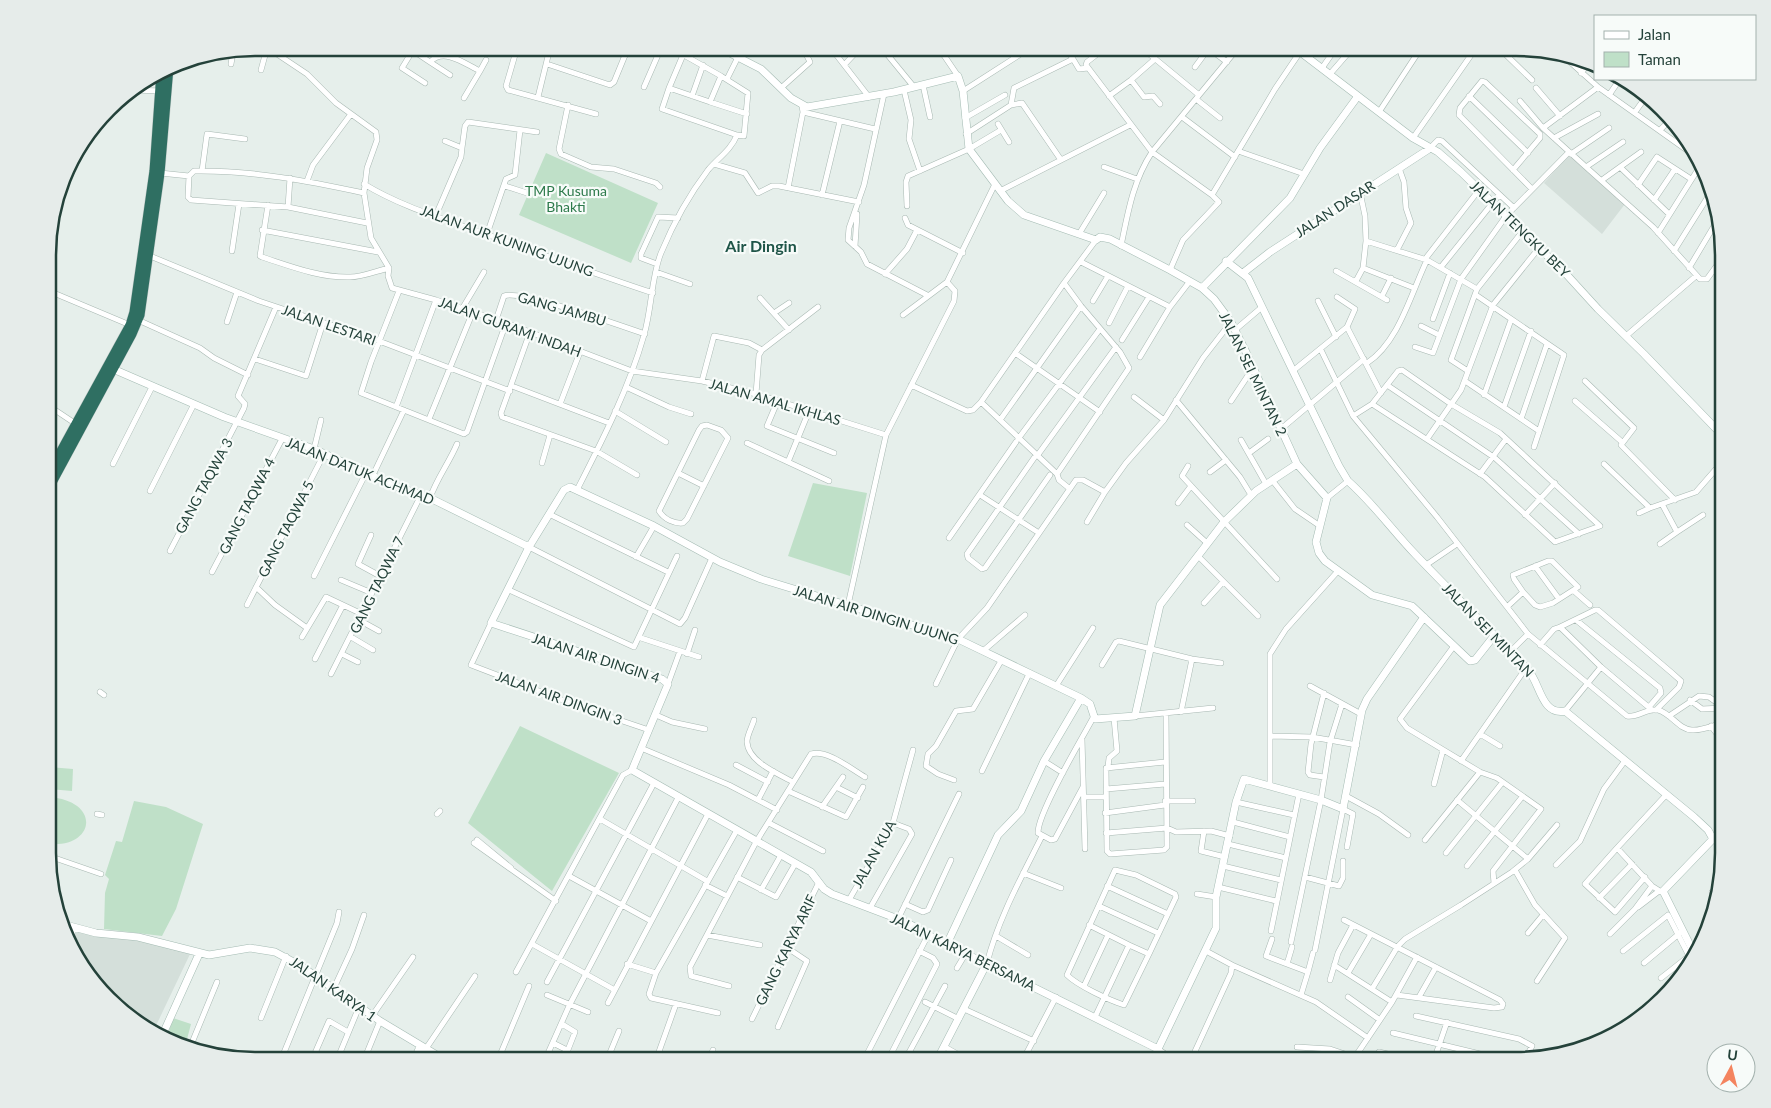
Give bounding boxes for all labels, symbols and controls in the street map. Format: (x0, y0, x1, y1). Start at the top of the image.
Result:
legend (1594, 15, 1756, 80)
text: Jalan (1638, 25, 1671, 43)
text: Taman (1638, 50, 1681, 68)
street label: JALAN DASAR (1292, 176, 1378, 241)
street label: JALAN TENGKU BEY (1467, 177, 1574, 281)
park label: TMP Kusuma Bhakti (525, 182, 607, 215)
street label: JALAN AUR KUNING UJUNG (418, 201, 596, 280)
district label: Air Dingin (724, 236, 797, 255)
street label: GANG JAMBU (516, 288, 608, 329)
street label: JALAN GURAMI INDAH (436, 293, 584, 360)
street label: JALAN LESTARI (280, 300, 379, 349)
street label: JALAN SEI MINTAN 2 (1216, 309, 1291, 439)
street label: JALAN AMAL IKHLAS (707, 375, 843, 428)
street label: JALAN DATUK ACHMAD (284, 433, 437, 508)
street label: GANG TAQWA 3 (171, 435, 236, 536)
street label: GANG TAQWA 4 (215, 455, 278, 557)
street label: GANG TAQWA 5 (254, 478, 317, 580)
street label: GANG TAQWA 7 (346, 533, 407, 636)
street label: JALAN SEI MINTAN (1439, 579, 1538, 680)
street label: JALAN AIR DINGIN UJUNG (791, 581, 961, 648)
street label: JALAN AIR DINGIN 4 (530, 629, 662, 686)
street label: JALAN AIR DINGIN 3 (494, 667, 625, 728)
street label: JALAN KUA (848, 816, 899, 891)
street label: GANG KARYA ARIF (751, 892, 820, 1008)
street label: JALAN KARYA BERSAMA (888, 909, 1039, 994)
street label: JALAN KARYA 1 (287, 952, 380, 1025)
north arrow (1706, 1043, 1756, 1093)
text: U (1726, 1046, 1739, 1064)

